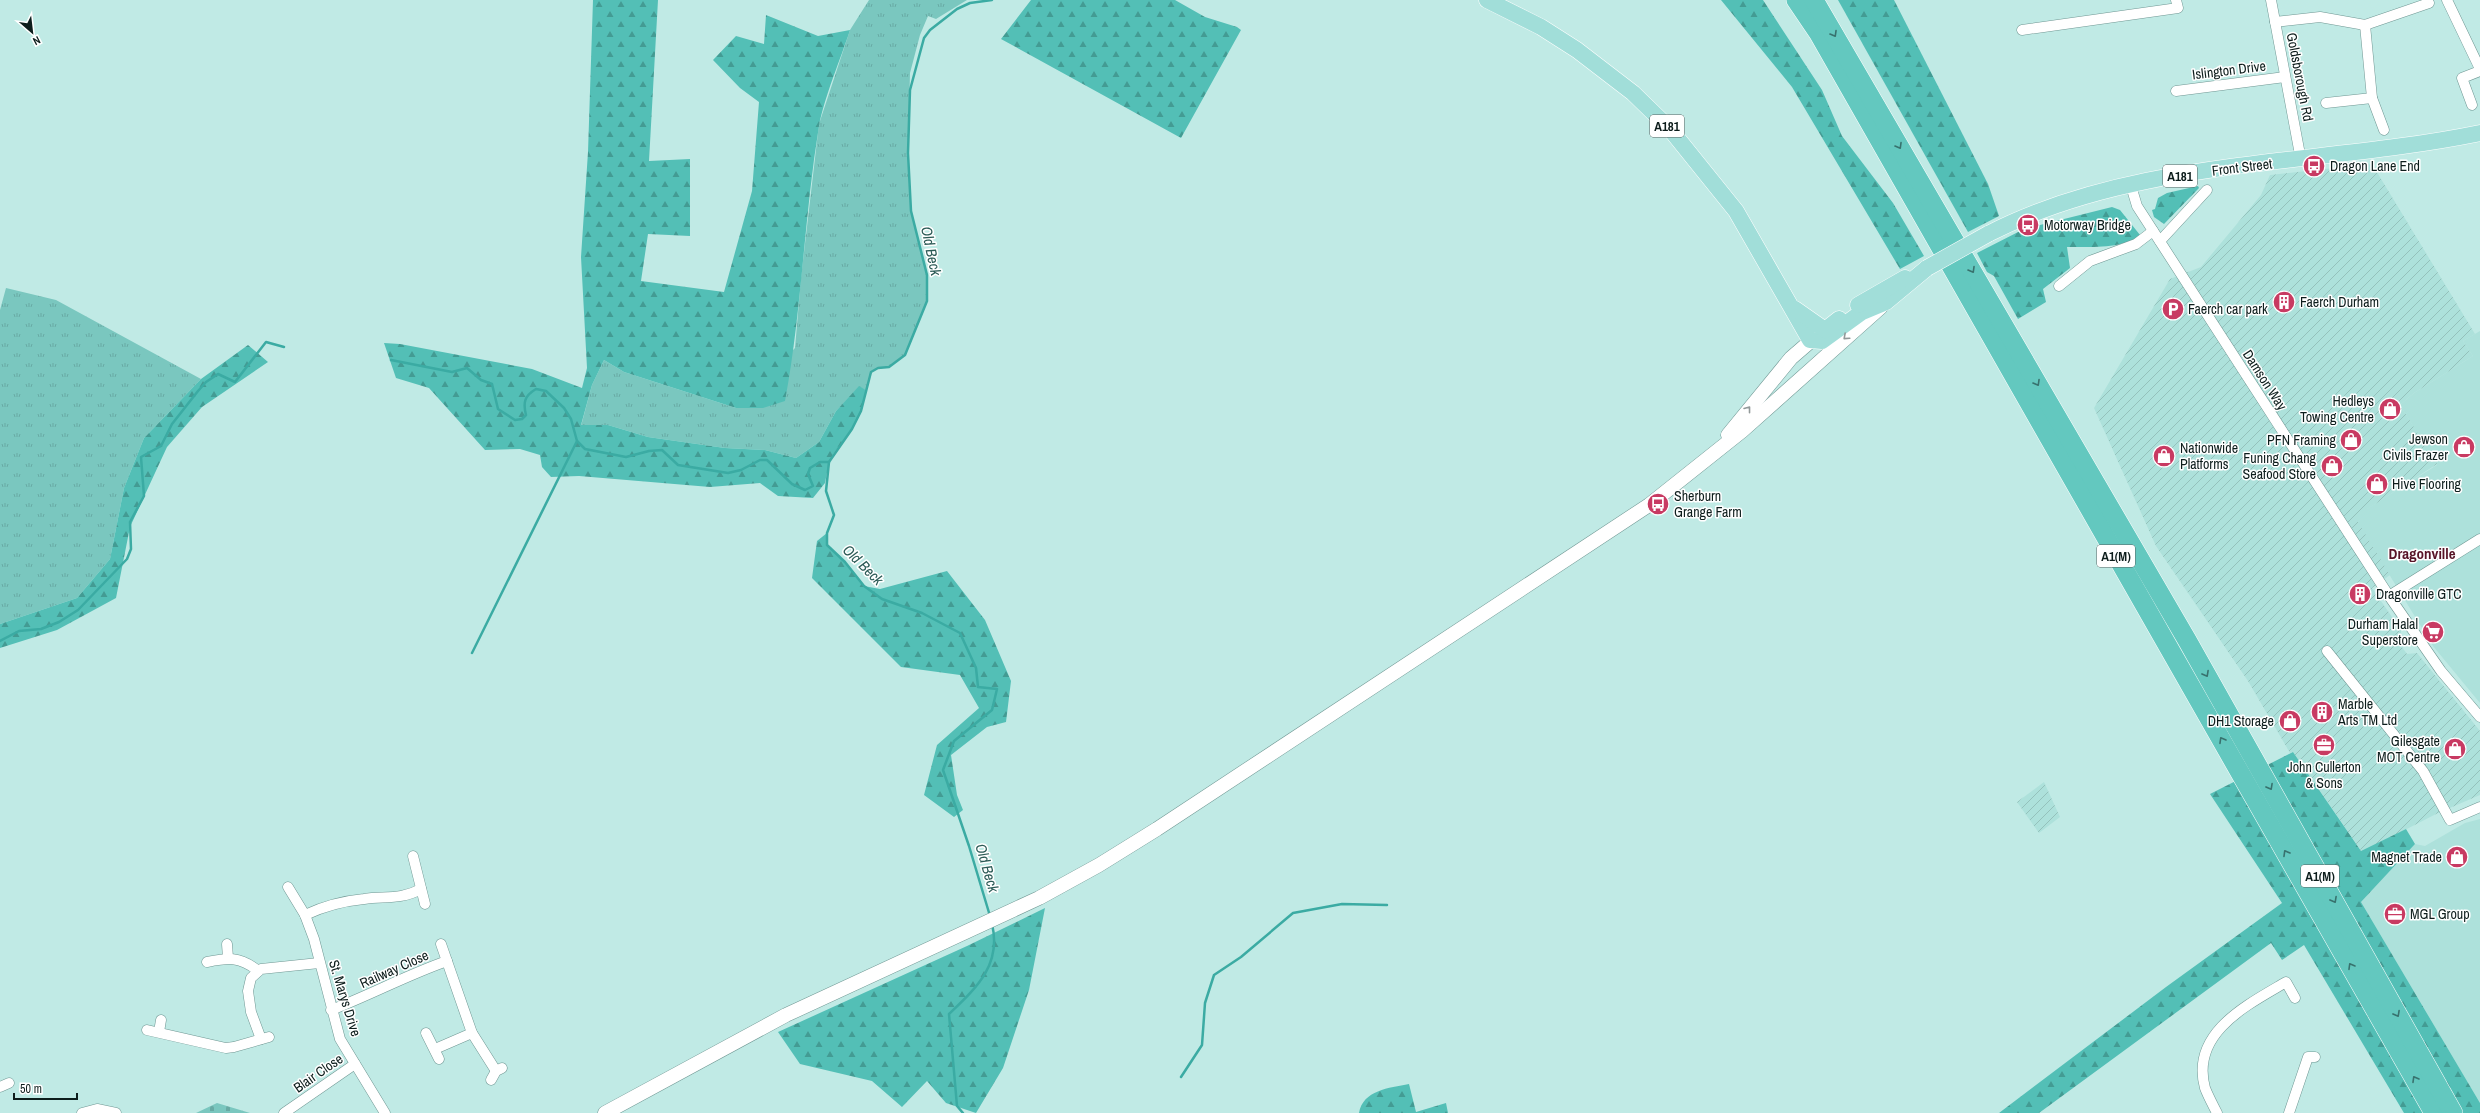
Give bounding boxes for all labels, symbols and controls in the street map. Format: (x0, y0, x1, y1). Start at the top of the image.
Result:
north arrow (12, 12, 52, 52)
one-way arrow (1830, 30, 1837, 37)
street label: Goldsborough Rd (2283, 31, 2317, 123)
text: N (31, 33, 43, 49)
street label: Islington Drive (2191, 57, 2267, 83)
road number: A181 (1650, 115, 1684, 137)
one-way arrow (1895, 142, 1902, 149)
bus stop icon: Dragon Lane End (2301, 153, 2327, 179)
street label: Front Street (2211, 154, 2273, 180)
place label: Dragon Lane End (2330, 157, 2420, 175)
road number: A181 (2163, 165, 2197, 187)
bus stop icon: Motorway Bridge (2015, 212, 2041, 238)
place label: Motorway Bridge (2044, 216, 2131, 234)
water label: Old Beck (916, 224, 947, 278)
one-way arrow (1967, 266, 1974, 273)
building icon: Faerch Durham (2271, 289, 2297, 315)
place label: Faerch Durham (2300, 293, 2379, 311)
parking icon: Faerch car park (2160, 296, 2186, 322)
place label: Faerch car park (2188, 300, 2268, 318)
one-way arrow (1843, 333, 1851, 340)
street label: Damson Way (2239, 346, 2291, 414)
one-way arrow (2033, 379, 2040, 386)
place label: Hedleys Towing Centre (2300, 392, 2374, 426)
shop icon: Hedleys Towing Centre (2377, 396, 2403, 422)
one-way arrow (1744, 407, 1751, 414)
shop icon: PFN Framing (2338, 427, 2364, 453)
place label: Jewson Civils Frazer (2383, 430, 2448, 464)
place label: PFN Framing (2267, 431, 2337, 449)
shop icon: Jewson Civils Frazer (2451, 434, 2477, 460)
place label: Nationwide Platforms (2180, 439, 2238, 473)
shop icon: Nationwide Platforms (2151, 443, 2177, 469)
place label: Funing Chang Seafood Store (2243, 449, 2317, 483)
shop icon: Funing Chang Seafood Store (2319, 453, 2345, 479)
shop icon: Hive Flooring (2364, 471, 2390, 497)
place label: Hive Flooring (2392, 475, 2462, 493)
place label: Sherburn Grange Farm (1674, 487, 1742, 521)
bus stop icon: Sherburn Grange Farm (1645, 491, 1671, 517)
water label: Old Beck (838, 540, 889, 590)
district label: Dragonville (2389, 543, 2456, 564)
road number: A1(M) (2097, 545, 2135, 567)
building icon: Dragonville GTC (2347, 581, 2373, 607)
place label: Dragonville GTC (2376, 585, 2461, 603)
place label: Durham Halal Superstore (2348, 615, 2418, 649)
supermarket icon: Durham Halal Superstore (2420, 619, 2446, 645)
one-way arrow (2201, 670, 2208, 677)
place label: Marble Arts TM Ltd (2337, 695, 2397, 729)
building icon: Marble Arts TM Ltd (2309, 699, 2335, 725)
shop icon: DH1 Storage (2277, 708, 2303, 734)
place label: DH1 Storage (2208, 712, 2274, 730)
office icon: John Cullerton & Sons (2311, 732, 2337, 758)
place label: Gilesgate MOT Centre (2377, 732, 2440, 766)
shop icon: Gilesgate MOT Centre (2442, 736, 2468, 762)
one-way arrow (2219, 737, 2226, 744)
place label: John Cullerton & Sons (2287, 758, 2361, 792)
one-way arrow (2265, 783, 2272, 790)
water label: Old Beck (971, 841, 1005, 896)
shop icon: Magnet Trade (2444, 844, 2470, 870)
place label: Magnet Trade (2371, 848, 2442, 866)
one-way arrow (2284, 850, 2291, 857)
road number: A1(M) (2301, 865, 2339, 887)
one-way arrow (2329, 896, 2336, 903)
office icon: MGL Group (2382, 901, 2408, 927)
place label: MGL Group (2410, 905, 2470, 923)
street label: Railway Close (357, 946, 431, 992)
street label: St. Marys Drive (325, 958, 365, 1038)
one-way arrow (2348, 963, 2355, 970)
one-way arrow (2393, 1009, 2400, 1017)
street label: Blair Close (290, 1050, 346, 1096)
scale bar (14, 1075, 77, 1101)
one-way arrow (2412, 1076, 2420, 1083)
text: 50 m (20, 1081, 42, 1097)

